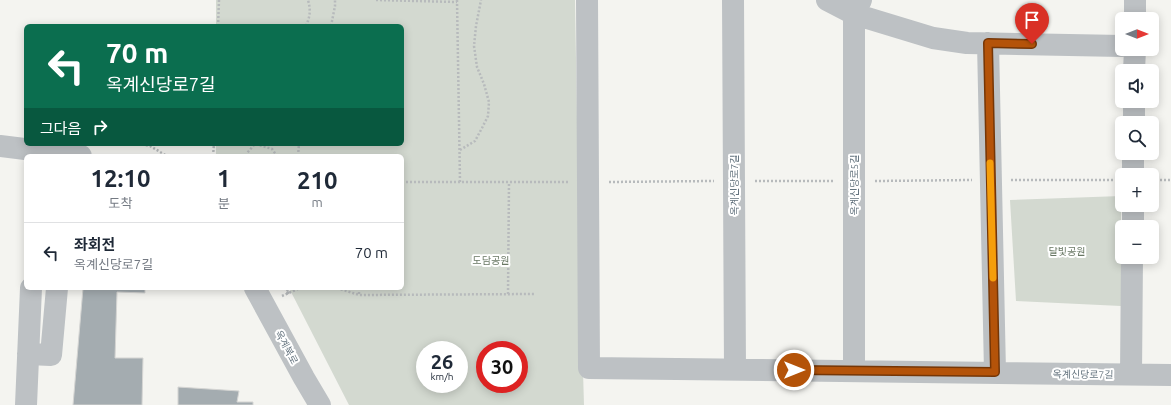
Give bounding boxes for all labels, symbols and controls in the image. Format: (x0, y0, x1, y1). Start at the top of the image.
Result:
pin (1015, 3, 1049, 44)
icon: arrive (1021, 9, 1043, 31)
north arrow (1115, 12, 1159, 56)
map controls (1115, 12, 1159, 264)
text: 70 m (106, 37, 168, 68)
icon: left (40, 40, 92, 92)
button: sound (1115, 64, 1159, 108)
text: 옥계신당로7길 (106, 74, 216, 94)
icon: right (89, 116, 111, 138)
button: search (1115, 116, 1159, 160)
text: 그다음 (40, 120, 81, 137)
street label: 옥계신당로7길 (729, 155, 740, 215)
street label: 옥계신당로5길 (849, 155, 860, 215)
text: 12:10 (90, 165, 151, 192)
text: 1 (217, 165, 230, 192)
text: 210 (297, 167, 338, 194)
button: + (1115, 168, 1159, 212)
text: m (312, 195, 323, 209)
text: 도착 (109, 196, 132, 210)
text: 분 (218, 196, 230, 210)
button: − (1115, 220, 1159, 264)
text: 좌회전 (74, 236, 115, 253)
icon: left (40, 242, 62, 264)
text: 70 m (355, 244, 388, 261)
park label: 달빛공원 (1049, 246, 1085, 257)
park label: 도담공원 (473, 255, 509, 266)
text: 옥계신당로7길 (74, 257, 153, 271)
street label: 옥계북로 (273, 328, 300, 366)
speed limit sign: 30 (476, 341, 528, 393)
position arrow (773, 349, 815, 391)
text: 26 (431, 350, 453, 373)
street label: 옥계신당로7길 (1052, 368, 1114, 381)
text: km/h (430, 371, 454, 382)

